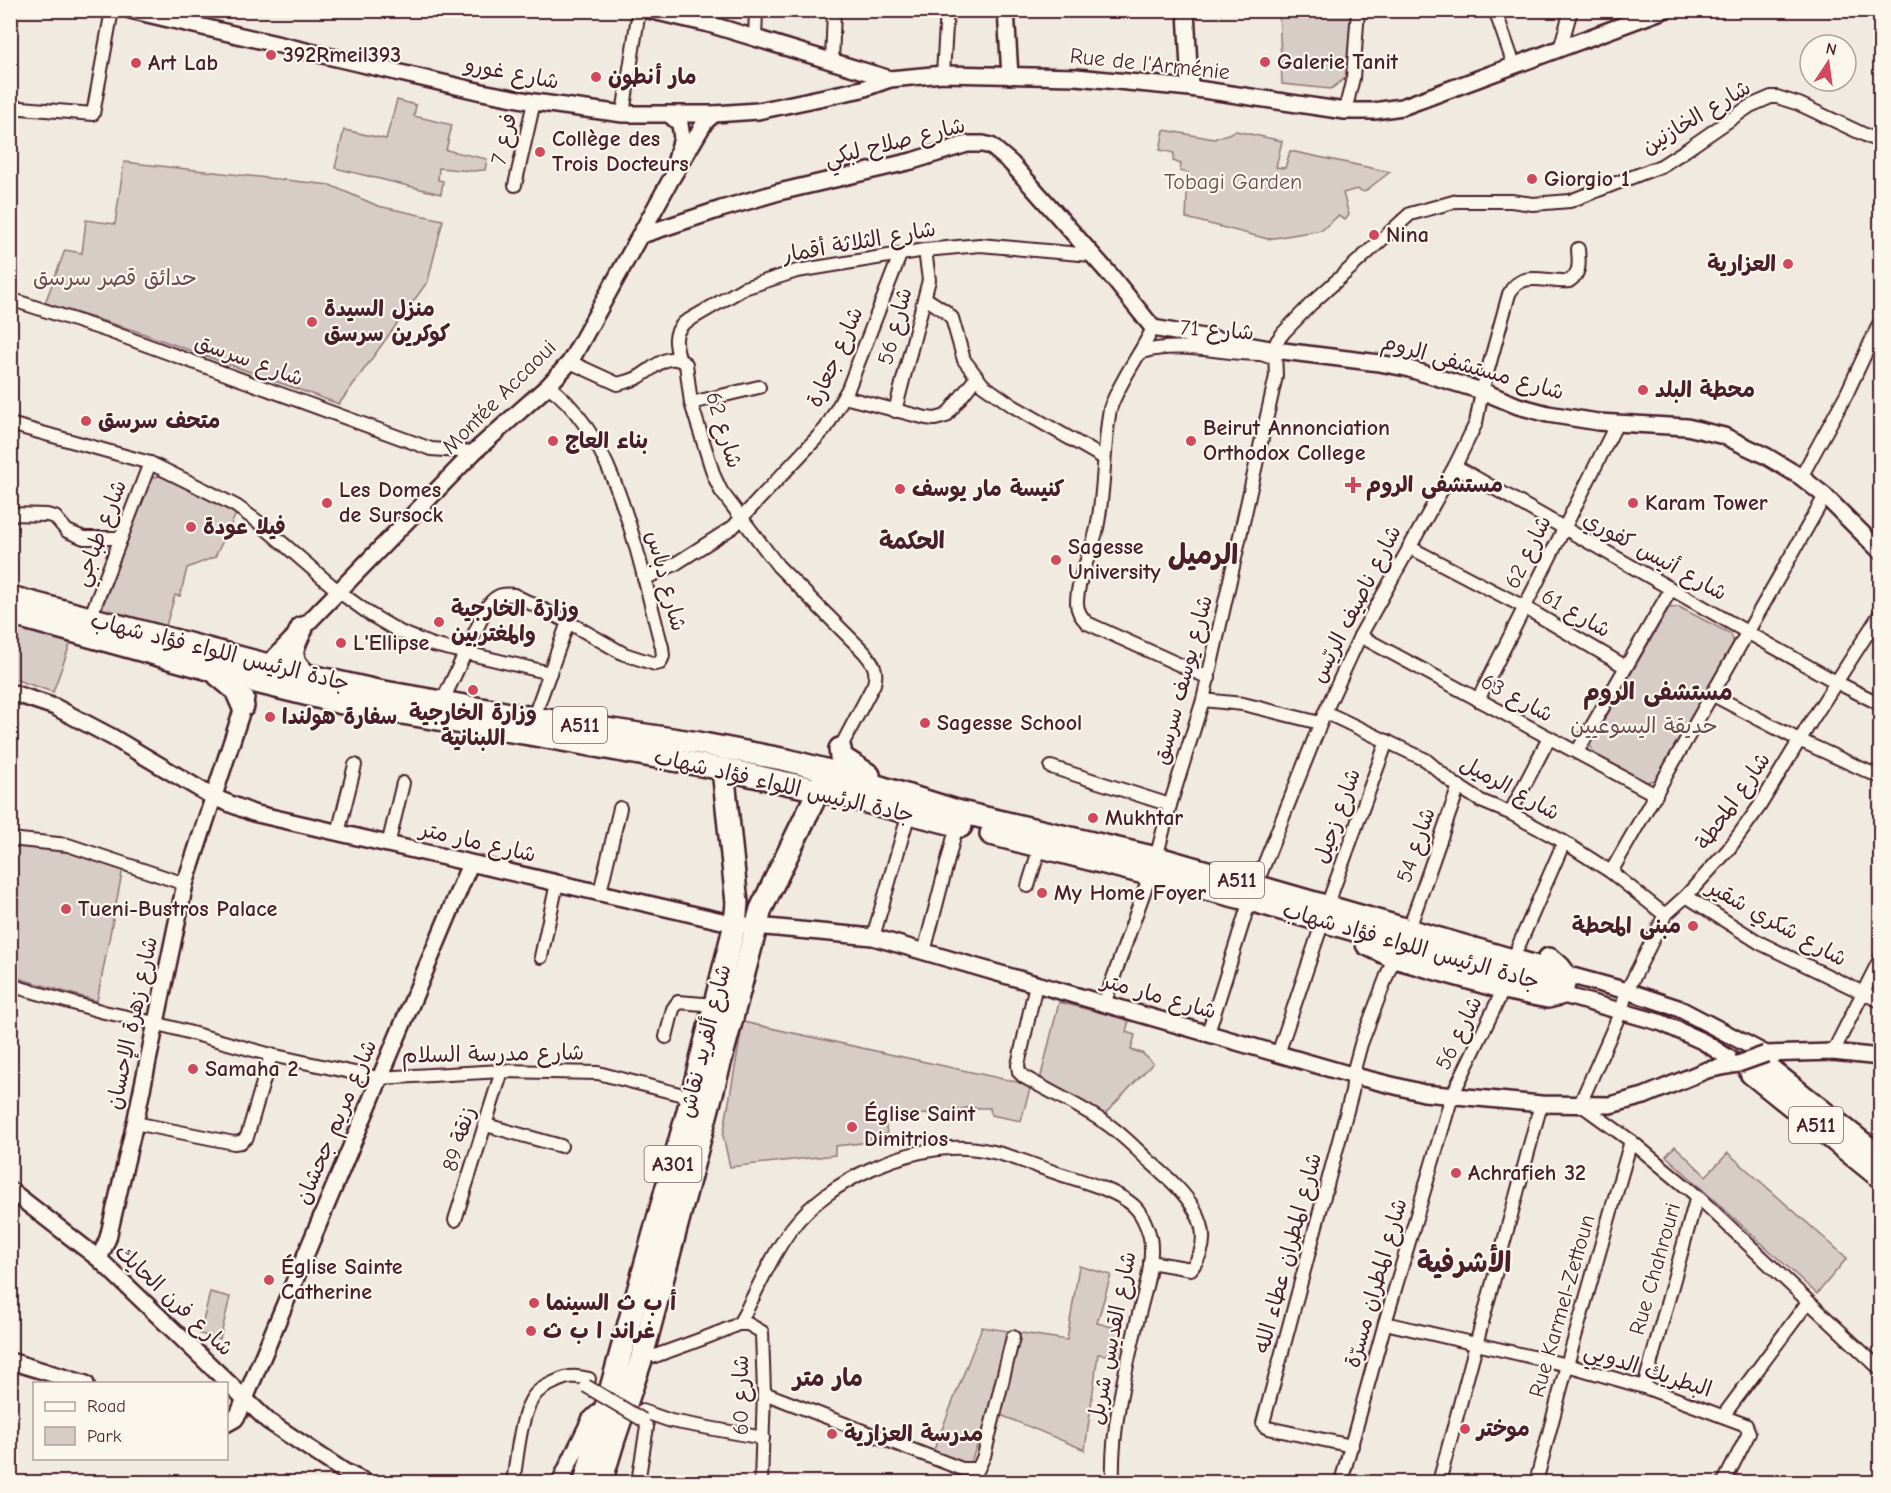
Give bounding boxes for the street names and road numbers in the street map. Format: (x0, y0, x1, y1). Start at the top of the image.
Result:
street label: Rue de l'Arménie (1069, 43, 1231, 85)
street label: شارع غورو (460, 51, 561, 97)
street label: شارع الخازنين (1637, 74, 1756, 161)
street label: فرع 7 (485, 111, 524, 168)
street label: شارع صلاح لبكي (822, 112, 970, 178)
street label: شارع الثلاثة أقمار (779, 215, 938, 270)
street label: شارع 56 (872, 285, 920, 368)
street label: شارع جعارة (801, 303, 870, 412)
street label: شارع 71 (1179, 314, 1255, 348)
street label: شارع سرسق (191, 328, 307, 393)
street label: شارع مستشفى الروم (1378, 329, 1567, 409)
street label: Montée Accaoui (437, 335, 561, 459)
street label: شارع 62 (698, 389, 748, 472)
street label: شارع طباجي (68, 476, 138, 592)
street label: شارع أنيس كفوري (1577, 505, 1732, 609)
street label: شارع 62 (1499, 511, 1559, 594)
street label: شارع ناصيف الريّس (1305, 521, 1409, 688)
street label: شارع دباس (638, 528, 692, 635)
street label: شارع 61 (1536, 583, 1615, 645)
street label: شارع يوسف سرسق (1148, 592, 1220, 768)
street label: جادة الرئيس اللواء فؤاد شهاب (88, 607, 352, 697)
street label: شارع 63 (1476, 668, 1558, 730)
road number: A511 (553, 707, 607, 743)
street label: جادة الرئيس اللواء فؤاد شهاب (651, 743, 917, 829)
street label: شارع المحطة (1690, 747, 1778, 856)
street label: شارع الرميل (1455, 750, 1564, 828)
street label: شارع زحيل (1308, 765, 1368, 868)
street label: شارع 54 (1391, 804, 1443, 887)
street label: شارع مار متر (415, 816, 539, 870)
road number: A511 (1210, 862, 1264, 898)
street label: شارع شكري شقير (1699, 873, 1851, 975)
street label: جادة الرئيس اللواء فؤاد شهاب (1279, 897, 1543, 995)
street label: شارع زهرة الإحسان (101, 934, 165, 1112)
street label: شارع ألفريد نقاش (672, 961, 739, 1121)
street label: شارع مار متر (1096, 967, 1219, 1027)
street label: شارع 56 (1430, 992, 1490, 1075)
street label: شارع مريم جحشان (290, 1036, 385, 1210)
street label: شارع مدرسة السلام (402, 1039, 585, 1072)
street label: زنقة 89 (437, 1103, 481, 1175)
road number: A511 (1789, 1107, 1843, 1143)
road number: A301 (644, 1146, 702, 1182)
street label: شارع المطران عطاء الله (1249, 1150, 1329, 1357)
street label: شارع المطران مسرّة (1339, 1195, 1415, 1371)
street label: Rue Chahrouri (1624, 1200, 1686, 1338)
street label: Rue Karmel-Zettoun (1523, 1212, 1601, 1400)
street label: شارع فرن الحايك (108, 1238, 239, 1363)
street label: شارع القديس شربل (1082, 1249, 1144, 1427)
street label: البطريك الدويي (1579, 1337, 1715, 1409)
street label: شارع 60 (728, 1355, 756, 1435)

